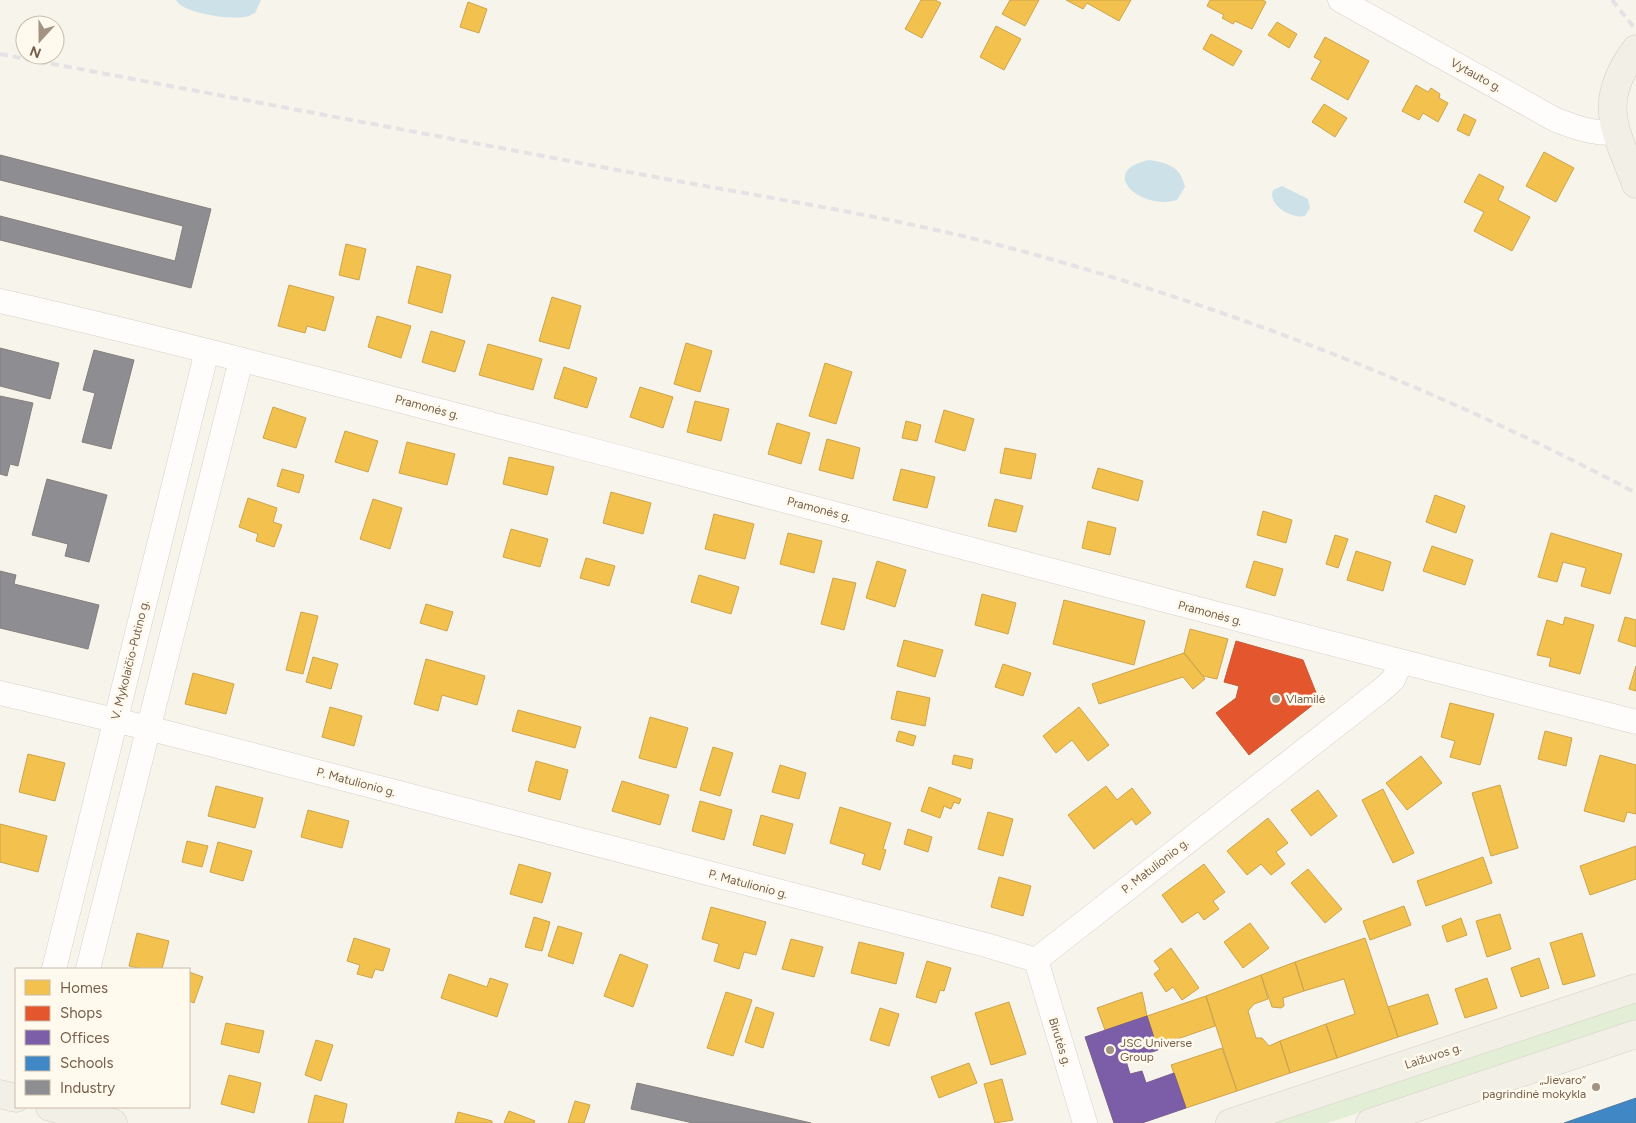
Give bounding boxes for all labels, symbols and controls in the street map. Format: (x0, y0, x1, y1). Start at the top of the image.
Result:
north arrow (15, 15, 65, 65)
text: N (27, 42, 44, 62)
street label: Vytauto g. (1448, 55, 1504, 95)
street label: Pramonės g. (394, 392, 460, 422)
street label: Pramonės g. (786, 494, 852, 524)
street label: Pramonės g. (1177, 598, 1243, 628)
street label: V. Mykolaičio-Putino g. (108, 599, 152, 721)
place label: Vlamilė (1286, 692, 1326, 706)
marker: Vlamilė (1270, 693, 1282, 705)
street label: P. Matulionio g. (315, 765, 397, 799)
street label: P. Matulionio g. (1119, 835, 1191, 897)
street label: P. Matulionio g. (707, 867, 789, 901)
legend (15, 968, 190, 1108)
text: Homes (60, 979, 108, 997)
text: Shops (60, 1004, 102, 1022)
street label: Birutės g. (1046, 1016, 1074, 1068)
text: Offices (60, 1029, 110, 1047)
place label: JSC Universe Group (1120, 1036, 1192, 1064)
street label: Laižuvos g. (1403, 1040, 1463, 1072)
marker: JSC Universe Group (1104, 1044, 1116, 1056)
text: Schools (60, 1054, 113, 1072)
place label: „Jievaro“ pagrindinė mokykla (1482, 1073, 1586, 1101)
text: Industry (60, 1079, 115, 1097)
marker: „Jievaro“ pagrindinė mokykla (1590, 1081, 1602, 1093)

